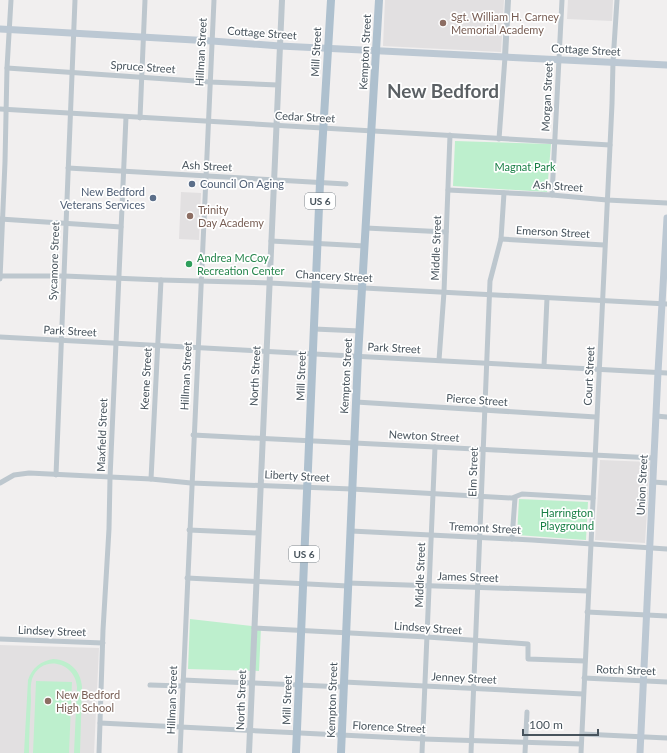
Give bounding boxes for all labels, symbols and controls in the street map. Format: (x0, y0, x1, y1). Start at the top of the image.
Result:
place label: Sgt. William H. Carney Memorial Academy (451, 10, 559, 36)
street label: Kempton Street (356, 14, 373, 90)
street label: Hillman Street (192, 17, 209, 87)
marker: Sgt. William H. Carney Memorial Academy (438, 18, 448, 28)
street label: Cottage Street (227, 24, 297, 41)
street label: Mill Street (308, 27, 323, 77)
street label: Cottage Street (551, 41, 621, 58)
street label: Spruce Street (110, 58, 176, 75)
street label: Morgan Street (538, 62, 555, 132)
district label: New Bedford (387, 79, 499, 102)
street label: Cedar Street (275, 108, 335, 125)
street label: Ash Street (182, 158, 232, 173)
park label: Magnat Park (494, 160, 556, 173)
place label: Council On Aging (200, 177, 284, 190)
street label: Ash Street (533, 177, 584, 194)
marker: Council On Aging (187, 179, 197, 189)
place label: New Bedford Veterans Services (60, 185, 145, 211)
marker: New Bedford Veterans Services (148, 193, 158, 203)
road number: US 6 (305, 193, 335, 209)
place label: Trinity Day Academy (198, 203, 264, 229)
marker: Trinity Day Academy (185, 211, 195, 221)
street label: Middle Street (428, 215, 443, 281)
street label: Sycamore Street (46, 221, 61, 300)
street label: Emerson Street (516, 223, 590, 240)
place label: Andrea McCoy Recreation Center (197, 251, 284, 277)
marker: Andrea McCoy Recreation Center (184, 259, 194, 269)
street label: Chancery Street (295, 267, 373, 284)
street label: Park Street (43, 323, 97, 338)
street label: Kempton Street (337, 338, 354, 414)
street label: Park Street (367, 340, 421, 355)
street label: Hillman Street (177, 341, 194, 411)
street label: North Street (246, 345, 263, 406)
street label: Court Street (580, 346, 597, 406)
street label: Keene Street (137, 348, 154, 410)
street label: Mill Street (293, 351, 308, 401)
street label: Pierce Street (446, 391, 508, 408)
street label: Maxfield Street (94, 398, 109, 472)
street label: Newton Street (388, 427, 460, 444)
street label: Elm Street (465, 447, 480, 497)
street label: Union Street (633, 454, 650, 516)
street label: Liberty Street (264, 467, 330, 484)
park label: Harrington Playground (540, 506, 594, 532)
street label: Tremont Street (449, 519, 521, 536)
street label: Middle Street (412, 542, 427, 608)
road number: US 6 (289, 546, 319, 562)
street label: James Street (437, 569, 499, 584)
street label: Lindsey Street (394, 619, 463, 636)
street label: Lindsey Street (18, 623, 86, 638)
street label: Kempton Street (324, 662, 339, 738)
street label: Rotch Street (596, 662, 656, 677)
street label: Hillman Street (164, 665, 179, 734)
street label: Jenney Street (431, 669, 497, 686)
street label: North Street (233, 670, 248, 730)
street label: Mill Street (279, 675, 294, 725)
place label: New Bedford High School (56, 688, 120, 714)
marker: New Bedford High School (43, 696, 53, 706)
scale bar (523, 711, 598, 737)
text: 100 m (529, 717, 563, 732)
street label: Florence Street (352, 718, 426, 735)

